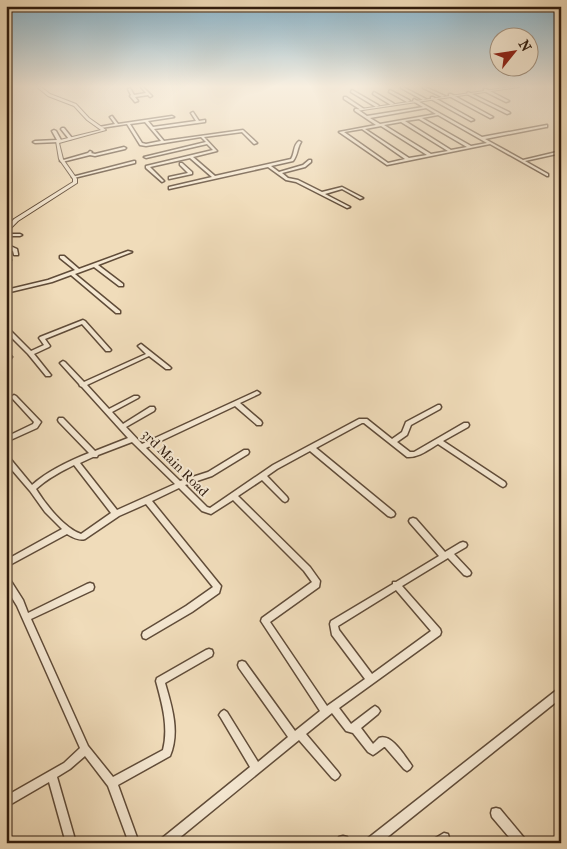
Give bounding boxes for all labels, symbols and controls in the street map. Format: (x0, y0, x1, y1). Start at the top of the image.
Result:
north arrow (490, 28, 540, 78)
text: N (515, 37, 535, 55)
street label: 3rd Main Road (138, 426, 212, 500)

